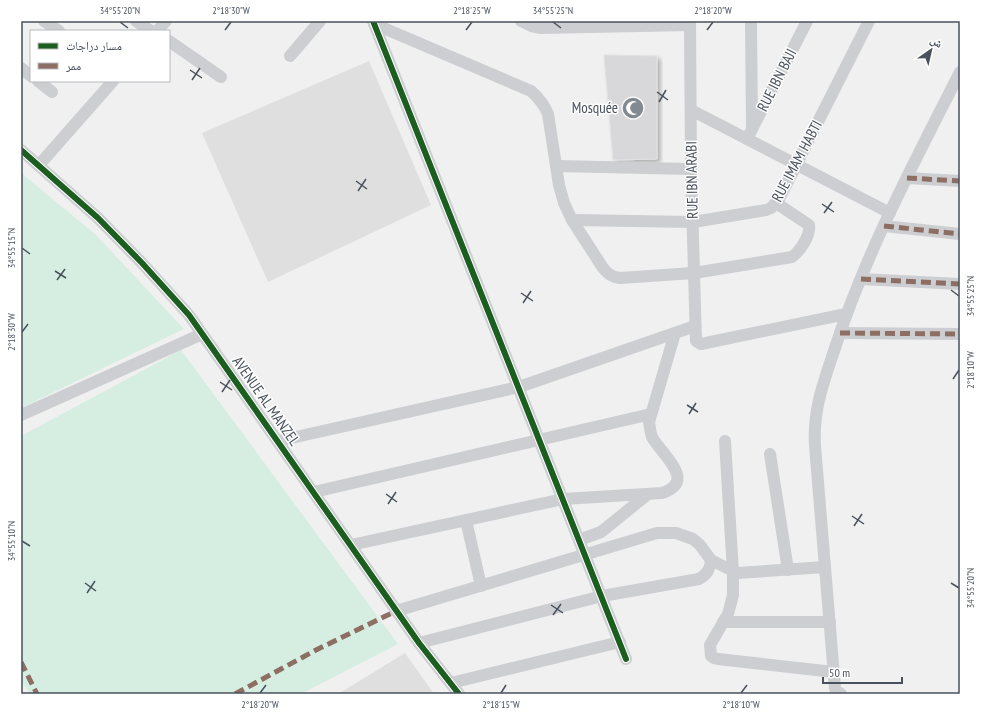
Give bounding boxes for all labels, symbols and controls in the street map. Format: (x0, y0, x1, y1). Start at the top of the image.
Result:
text: 34°55'20"N (100, 4, 140, 17)
text: 2°18'30"W (212, 4, 250, 17)
text: 2°18'25"W (453, 4, 491, 17)
text: 34°55'25"N (533, 4, 573, 17)
text: 2°18'20"W (694, 4, 732, 17)
legend (30, 30, 170, 82)
north arrow (911, 30, 951, 70)
text: ش (927, 33, 946, 52)
text: مسار دراجات (66, 38, 122, 53)
street label: RUE IBN BAJI (753, 45, 800, 114)
text: ممر (65, 58, 81, 73)
mosque icon: Mosquée (620, 95, 646, 121)
place label: Mosquée (572, 98, 618, 117)
street label: RUE IMAM HABTI (767, 117, 826, 205)
street label: RUE IBN ARABI (681, 141, 702, 219)
text: 34°55'15"N (5, 228, 18, 268)
text: 34°55'25"N (964, 276, 977, 316)
text: 2°18'30"W (5, 313, 18, 351)
text: 2°18'10"W (964, 351, 977, 389)
street label: AVENUE AL MANZEL (229, 352, 305, 450)
text: 34°55'10"N (5, 521, 18, 561)
text: 34°55'20"N (964, 568, 977, 608)
scale bar (823, 659, 902, 685)
text: 50 m (829, 665, 850, 680)
text: 2°18'20"W (241, 698, 279, 711)
text: 2°18'15"W (482, 698, 520, 711)
text: 2°18'10"W (722, 698, 760, 711)

